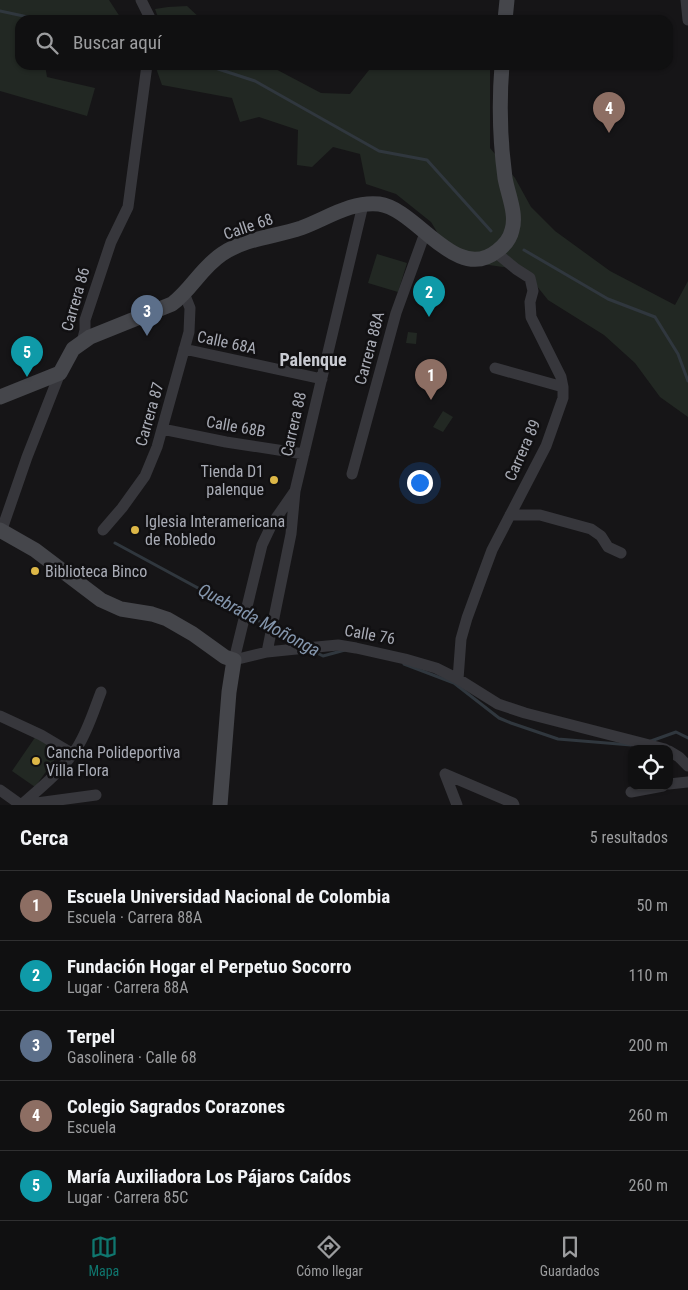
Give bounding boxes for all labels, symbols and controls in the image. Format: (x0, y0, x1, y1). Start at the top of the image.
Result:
search box (15, 15, 673, 70)
icon: search (33, 29, 61, 57)
text: Buscar aquí (73, 31, 162, 54)
pin: 4 (593, 92, 625, 133)
street label: Calle 68 (221, 209, 275, 244)
street label: Carrera 86 (57, 265, 94, 333)
pin: 2 (413, 276, 445, 317)
pin: 3 (131, 295, 163, 336)
street label: Carrera 88A (351, 310, 388, 387)
street label: Calle 68A (195, 327, 258, 358)
pin: 5 (11, 336, 43, 377)
district label: Palenque (279, 349, 347, 370)
pin: 1 (415, 359, 447, 400)
street label: Carrera 87 (131, 380, 168, 448)
street label: Carrera 88 (277, 390, 310, 458)
street label: Calle 68B (205, 412, 267, 441)
street label: Carrera 89 (500, 416, 544, 484)
place label: Tienda D1 palenque (200, 462, 264, 499)
your location (407, 470, 433, 496)
marker: Tienda D1 palenque (268, 474, 280, 486)
place label: Iglesia Interamericana de Robledo (145, 512, 285, 549)
marker: Iglesia Interamericana de Robledo (129, 524, 141, 536)
place label: Biblioteca Binco (45, 562, 147, 581)
marker: Biblioteca Binco (29, 565, 41, 577)
water label: Quebrada Moñonga (195, 579, 324, 660)
street label: Calle 76 (343, 621, 397, 648)
place label: Cancha Polideportiva Villa Flora (46, 743, 181, 780)
map controls (628, 745, 673, 790)
button: locate (628, 745, 673, 790)
marker: Cancha Polideportiva Villa Flora (30, 755, 42, 767)
text: Cerca (20, 826, 68, 850)
text: 5 resultados (590, 828, 668, 847)
text: Escuela Universidad Nacional de Colombia (67, 885, 390, 908)
text: 1 (32, 896, 40, 915)
text: 50 m (636, 896, 668, 915)
text: Escuela · Carrera 88A (67, 908, 202, 927)
text: Fundación Hogar el Perpetuo Socorro (67, 955, 351, 978)
text: 2 (32, 966, 40, 985)
text: 110 m (629, 966, 668, 985)
text: Lugar · Carrera 88A (67, 978, 188, 997)
text: Terpel (67, 1025, 115, 1048)
text: 3 (32, 1036, 40, 1055)
text: 200 m (629, 1036, 668, 1055)
text: Gasolinera · Calle 68 (67, 1048, 197, 1067)
text: Colegio Sagrados Corazones (67, 1095, 285, 1118)
text: 4 (32, 1106, 40, 1125)
text: 260 m (629, 1106, 668, 1125)
text: Escuela (67, 1118, 116, 1137)
text: María Auxiliadora Los Pájaros Caídos (67, 1165, 351, 1188)
text: 5 (32, 1176, 40, 1195)
text: 260 m (629, 1176, 668, 1195)
text: Lugar · Carrera 85C (67, 1188, 188, 1207)
tab: Mapa (88, 1233, 119, 1279)
tab: Cómo llegar (296, 1233, 363, 1279)
tab: Guardados (540, 1233, 600, 1279)

